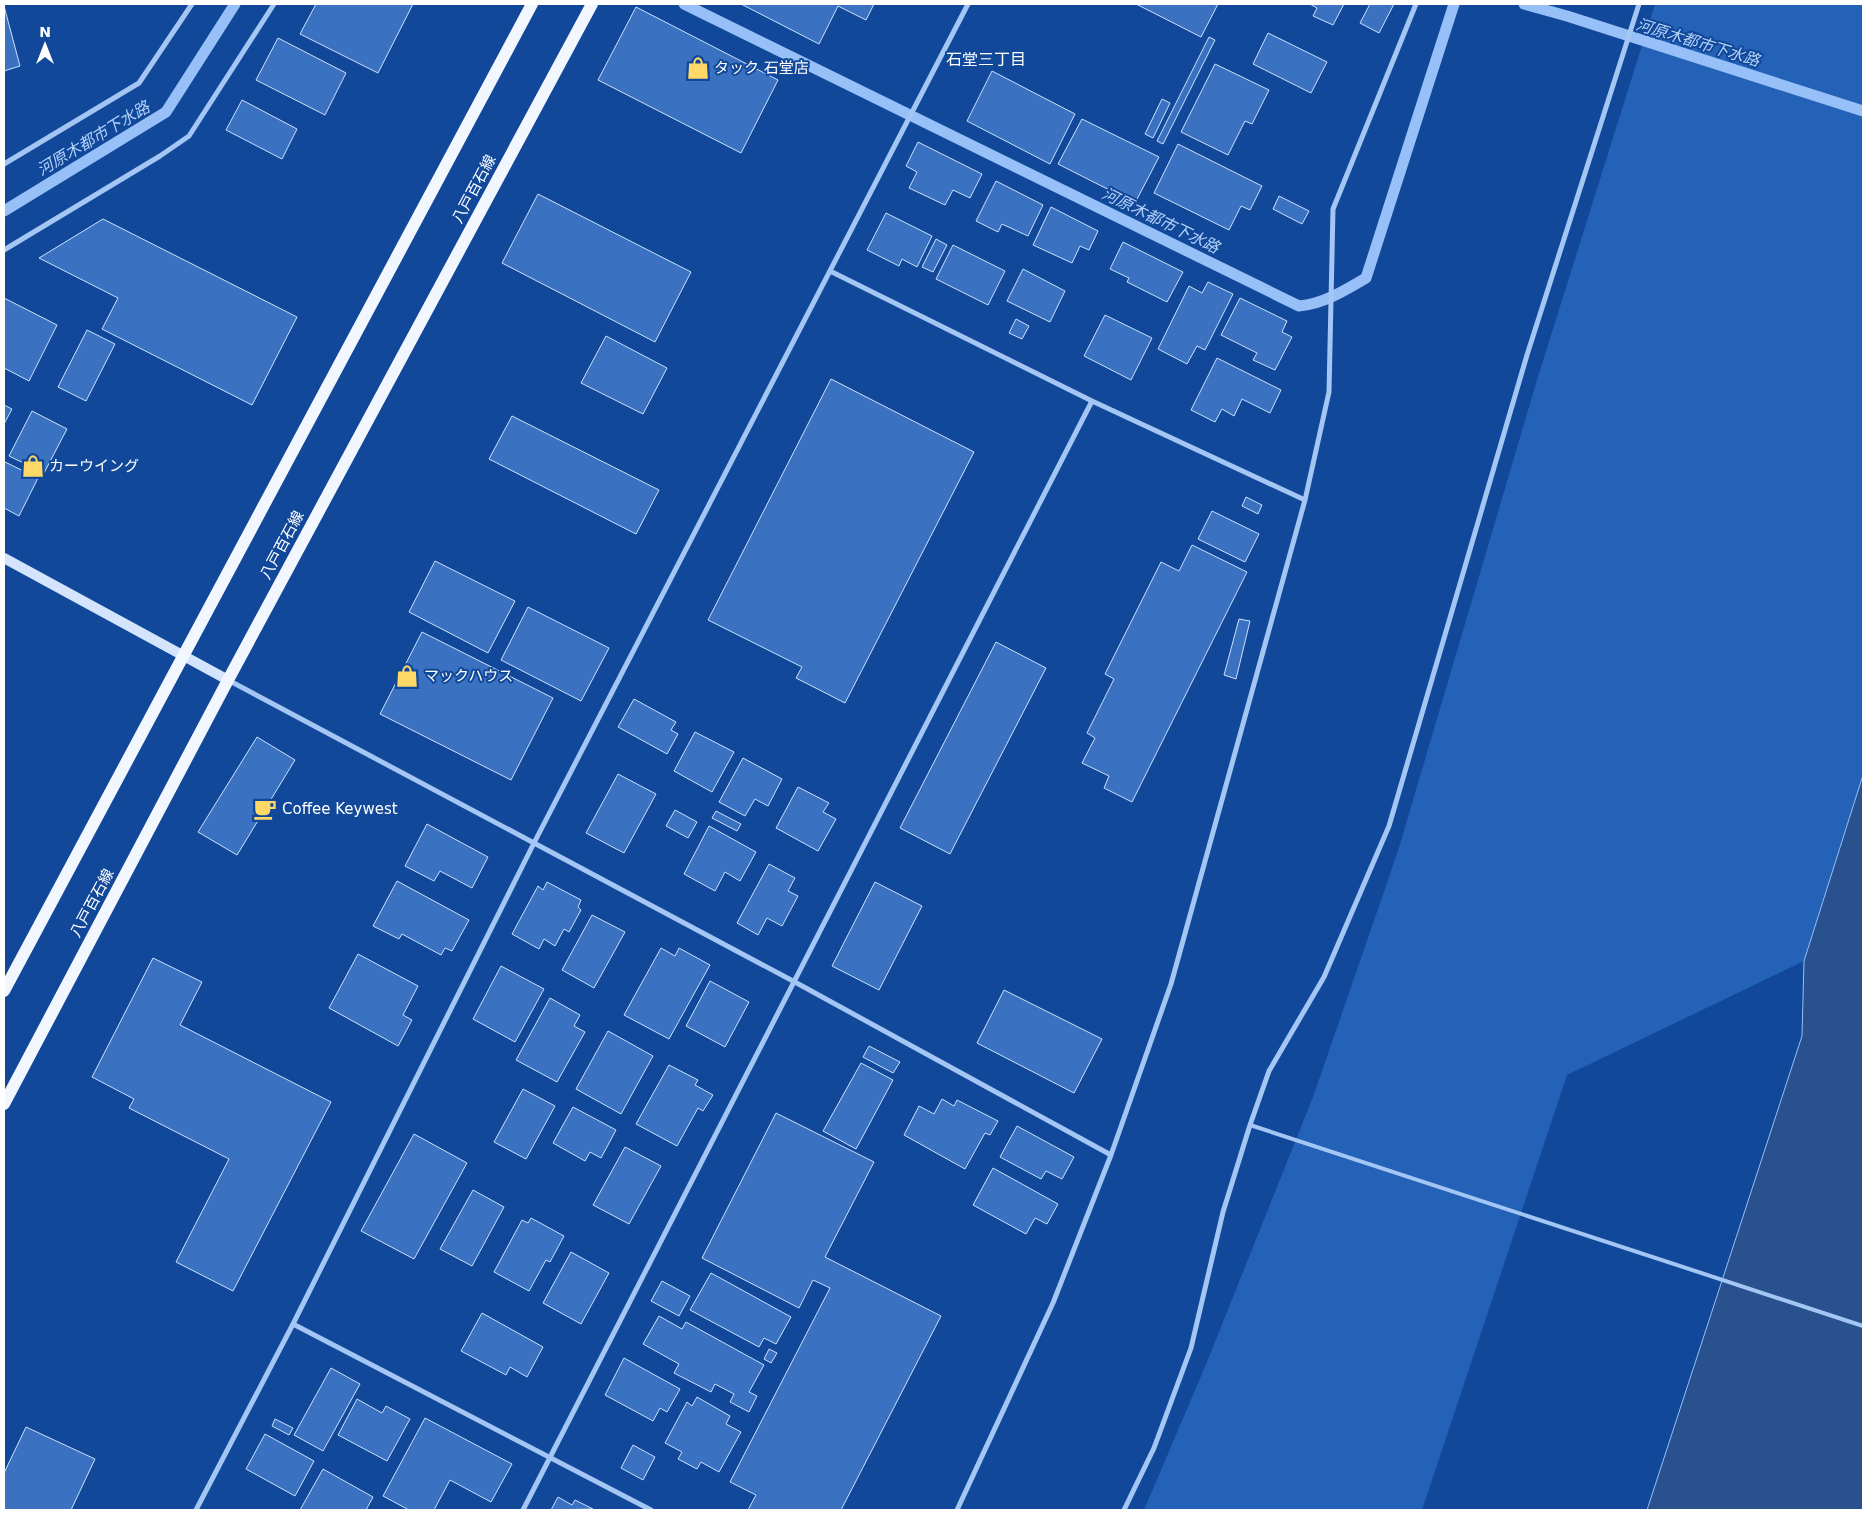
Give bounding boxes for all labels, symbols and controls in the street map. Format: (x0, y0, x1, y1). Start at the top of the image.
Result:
water label: 河原木都市下水路 (1634, 15, 1764, 71)
north arrow (20, 20, 70, 70)
text: N (39, 24, 51, 40)
district label: 石堂三丁目 (946, 50, 1026, 69)
shop icon: タック 石堂店 (685, 55, 711, 81)
place label: タック 石堂店 (714, 59, 809, 77)
water label: 河原木都市下水路 (33, 96, 155, 180)
street label: 八戸百石線 (448, 152, 500, 226)
water label: 河原木都市下水路 (1099, 184, 1224, 258)
shop icon: カーウイング (20, 453, 46, 479)
place label: カーウイング (49, 457, 139, 475)
street label: 八戸百石線 (256, 508, 308, 582)
shop icon: マックハウス (394, 663, 420, 689)
place label: マックハウス (424, 667, 513, 685)
cafe icon: Coffee Keywest (252, 796, 278, 822)
place label: Coffee Keywest (282, 800, 398, 818)
street label: 八戸百石線 (66, 866, 118, 940)

